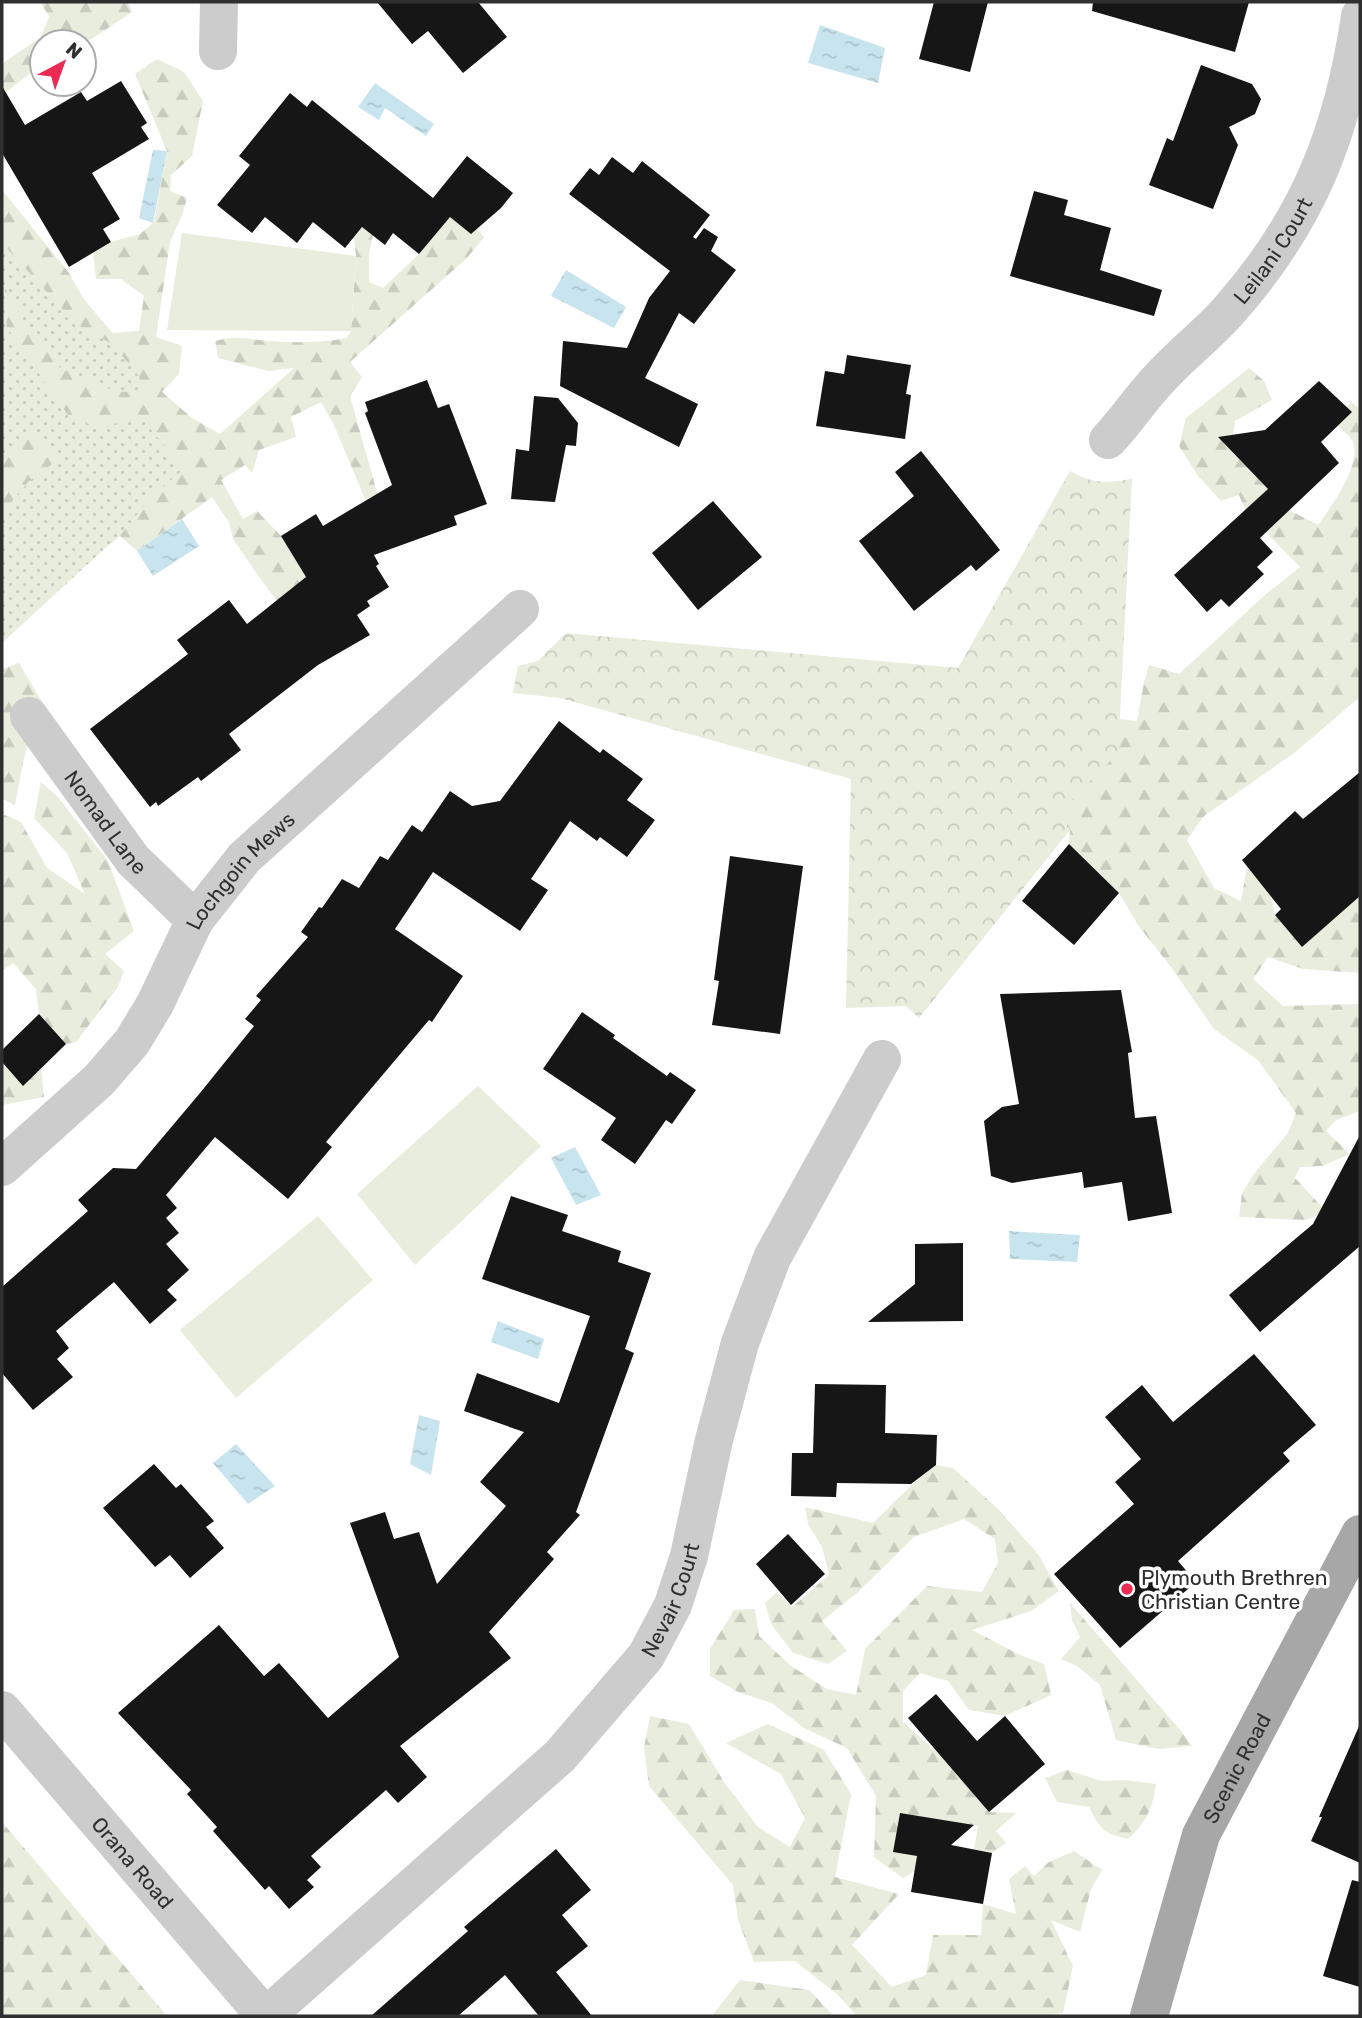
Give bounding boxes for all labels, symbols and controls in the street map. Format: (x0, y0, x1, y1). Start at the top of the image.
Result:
north arrow (28, 28, 98, 98)
text: N (61, 37, 87, 64)
street label: Leilani Court (1228, 193, 1317, 309)
street label: Nomad Lane (60, 765, 152, 879)
street label: Lochgoin Mews (180, 806, 299, 933)
street label: Nevair Court (635, 1541, 704, 1661)
place label: Plymouth Brethren Christian Centre (1141, 1565, 1327, 1614)
marker: Plymouth Brethren Christian Centre (1119, 1581, 1135, 1597)
street label: Scenic Road (1197, 1709, 1276, 1827)
street label: Orana Road (87, 1811, 179, 1913)

